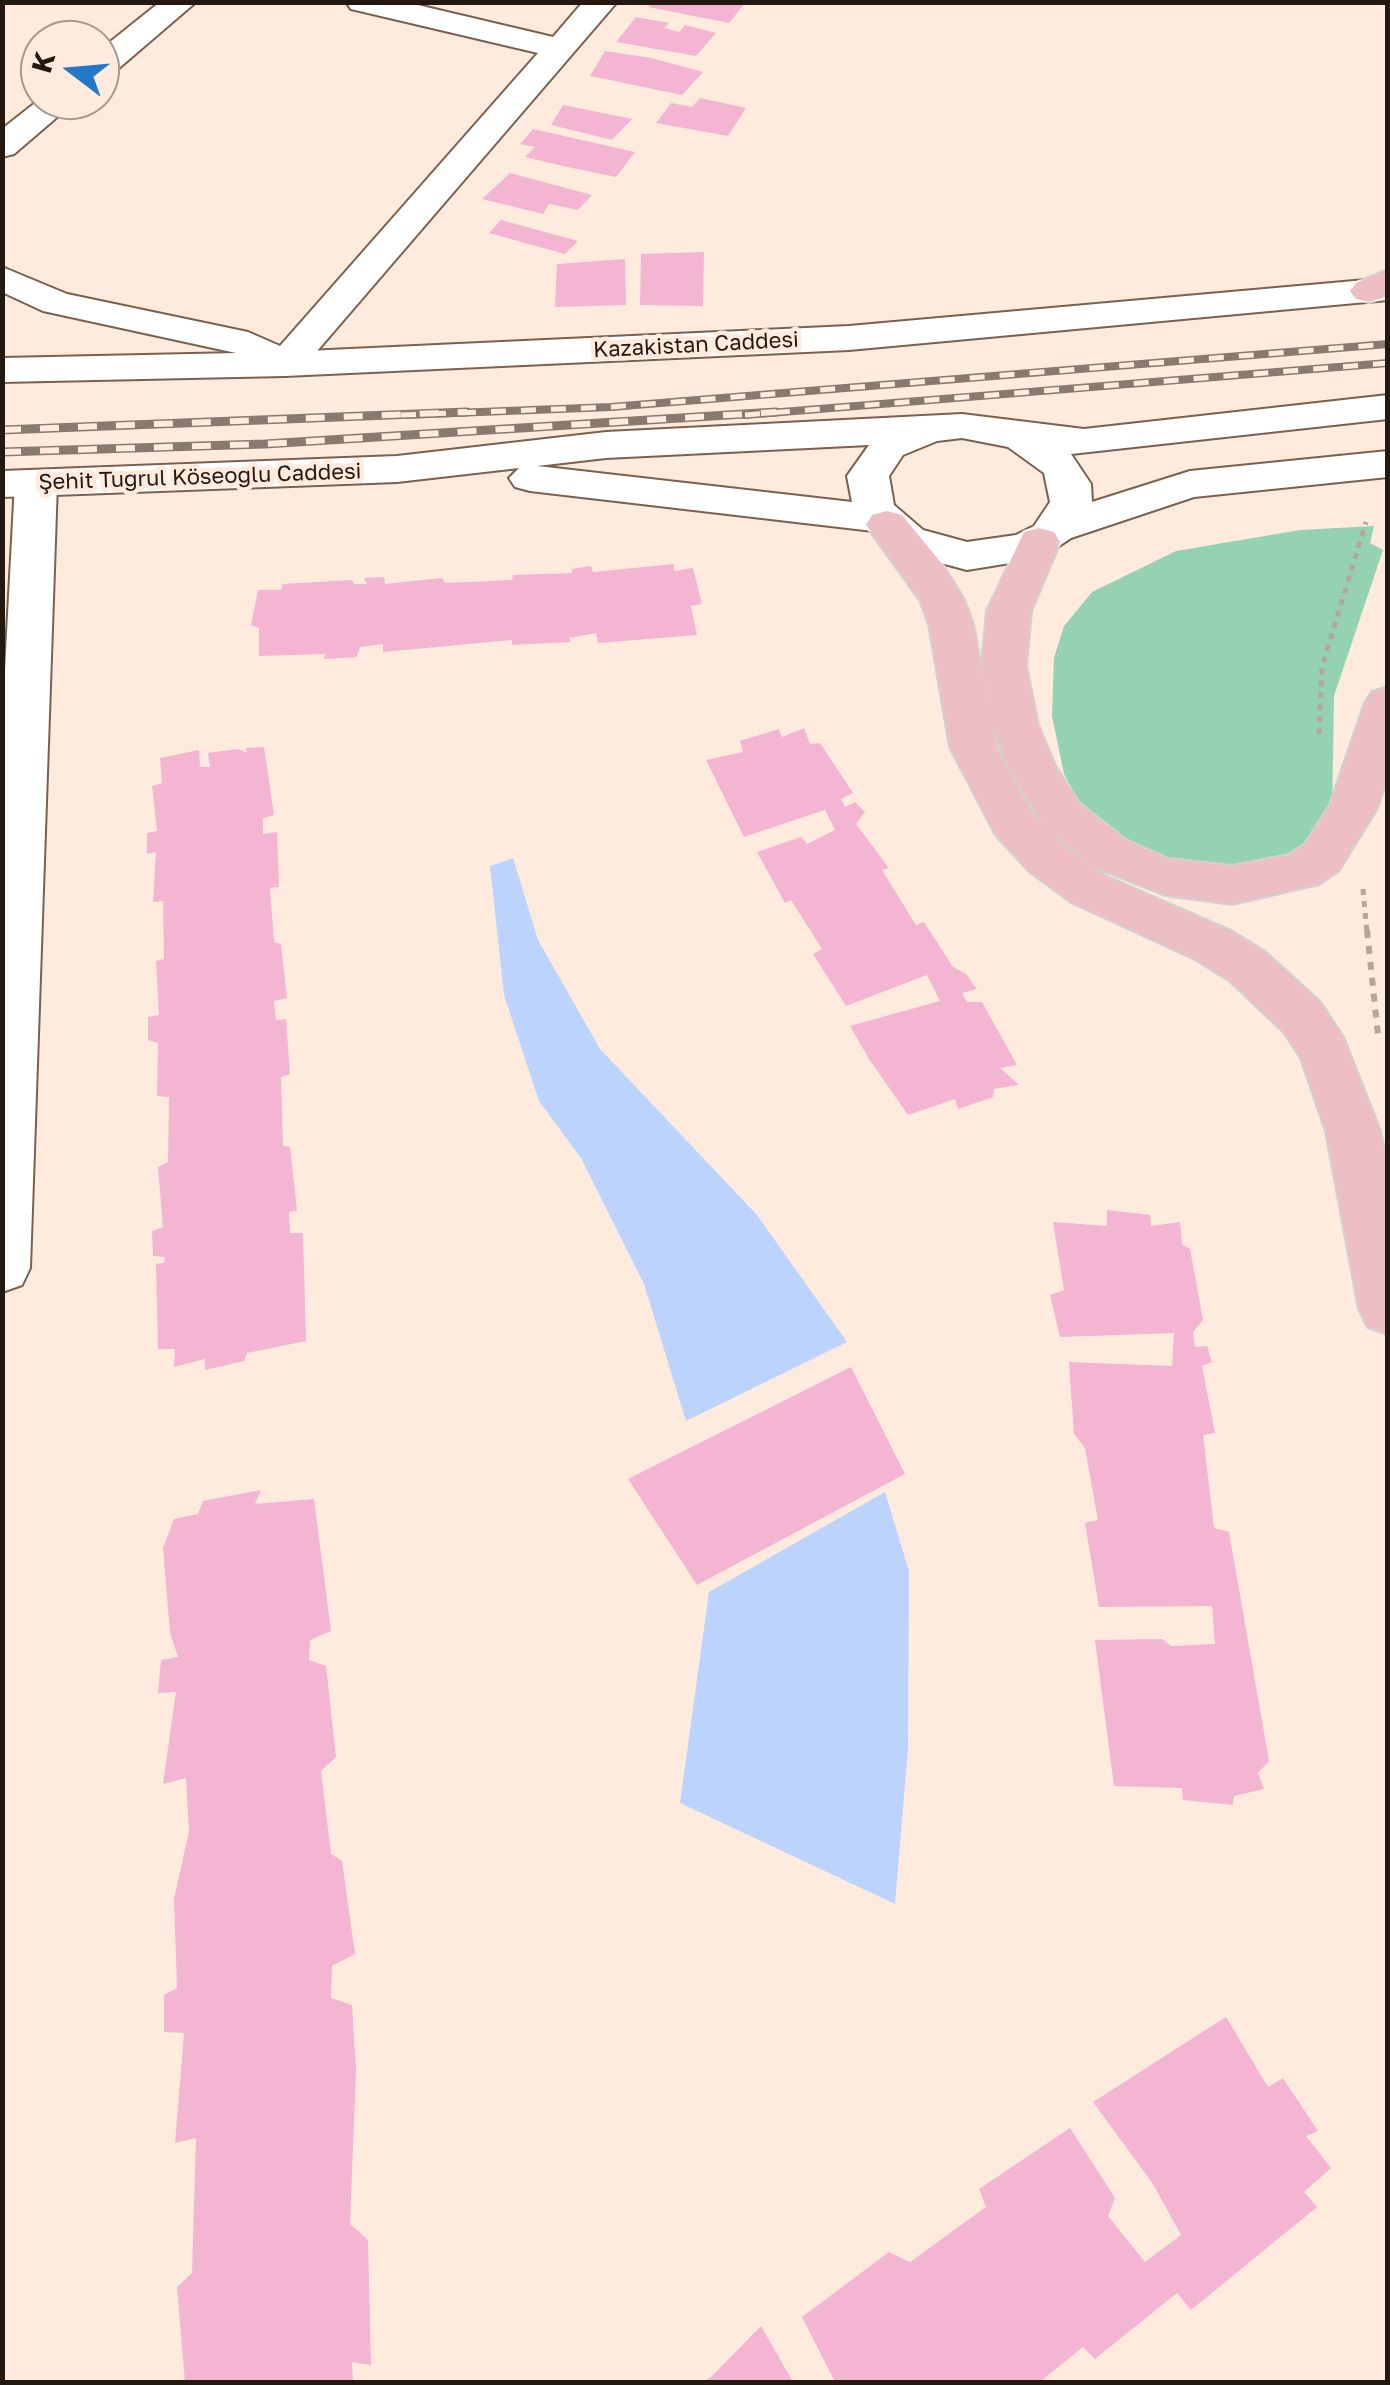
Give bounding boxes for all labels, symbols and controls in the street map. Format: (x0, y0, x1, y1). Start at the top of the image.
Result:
north arrow (20, 20, 120, 120)
text: K (24, 48, 61, 76)
street label: Kazakistan Caddesi (592, 326, 800, 364)
street label: Şehit Tuğrul Köseoğlu Caddesi (38, 458, 362, 496)

